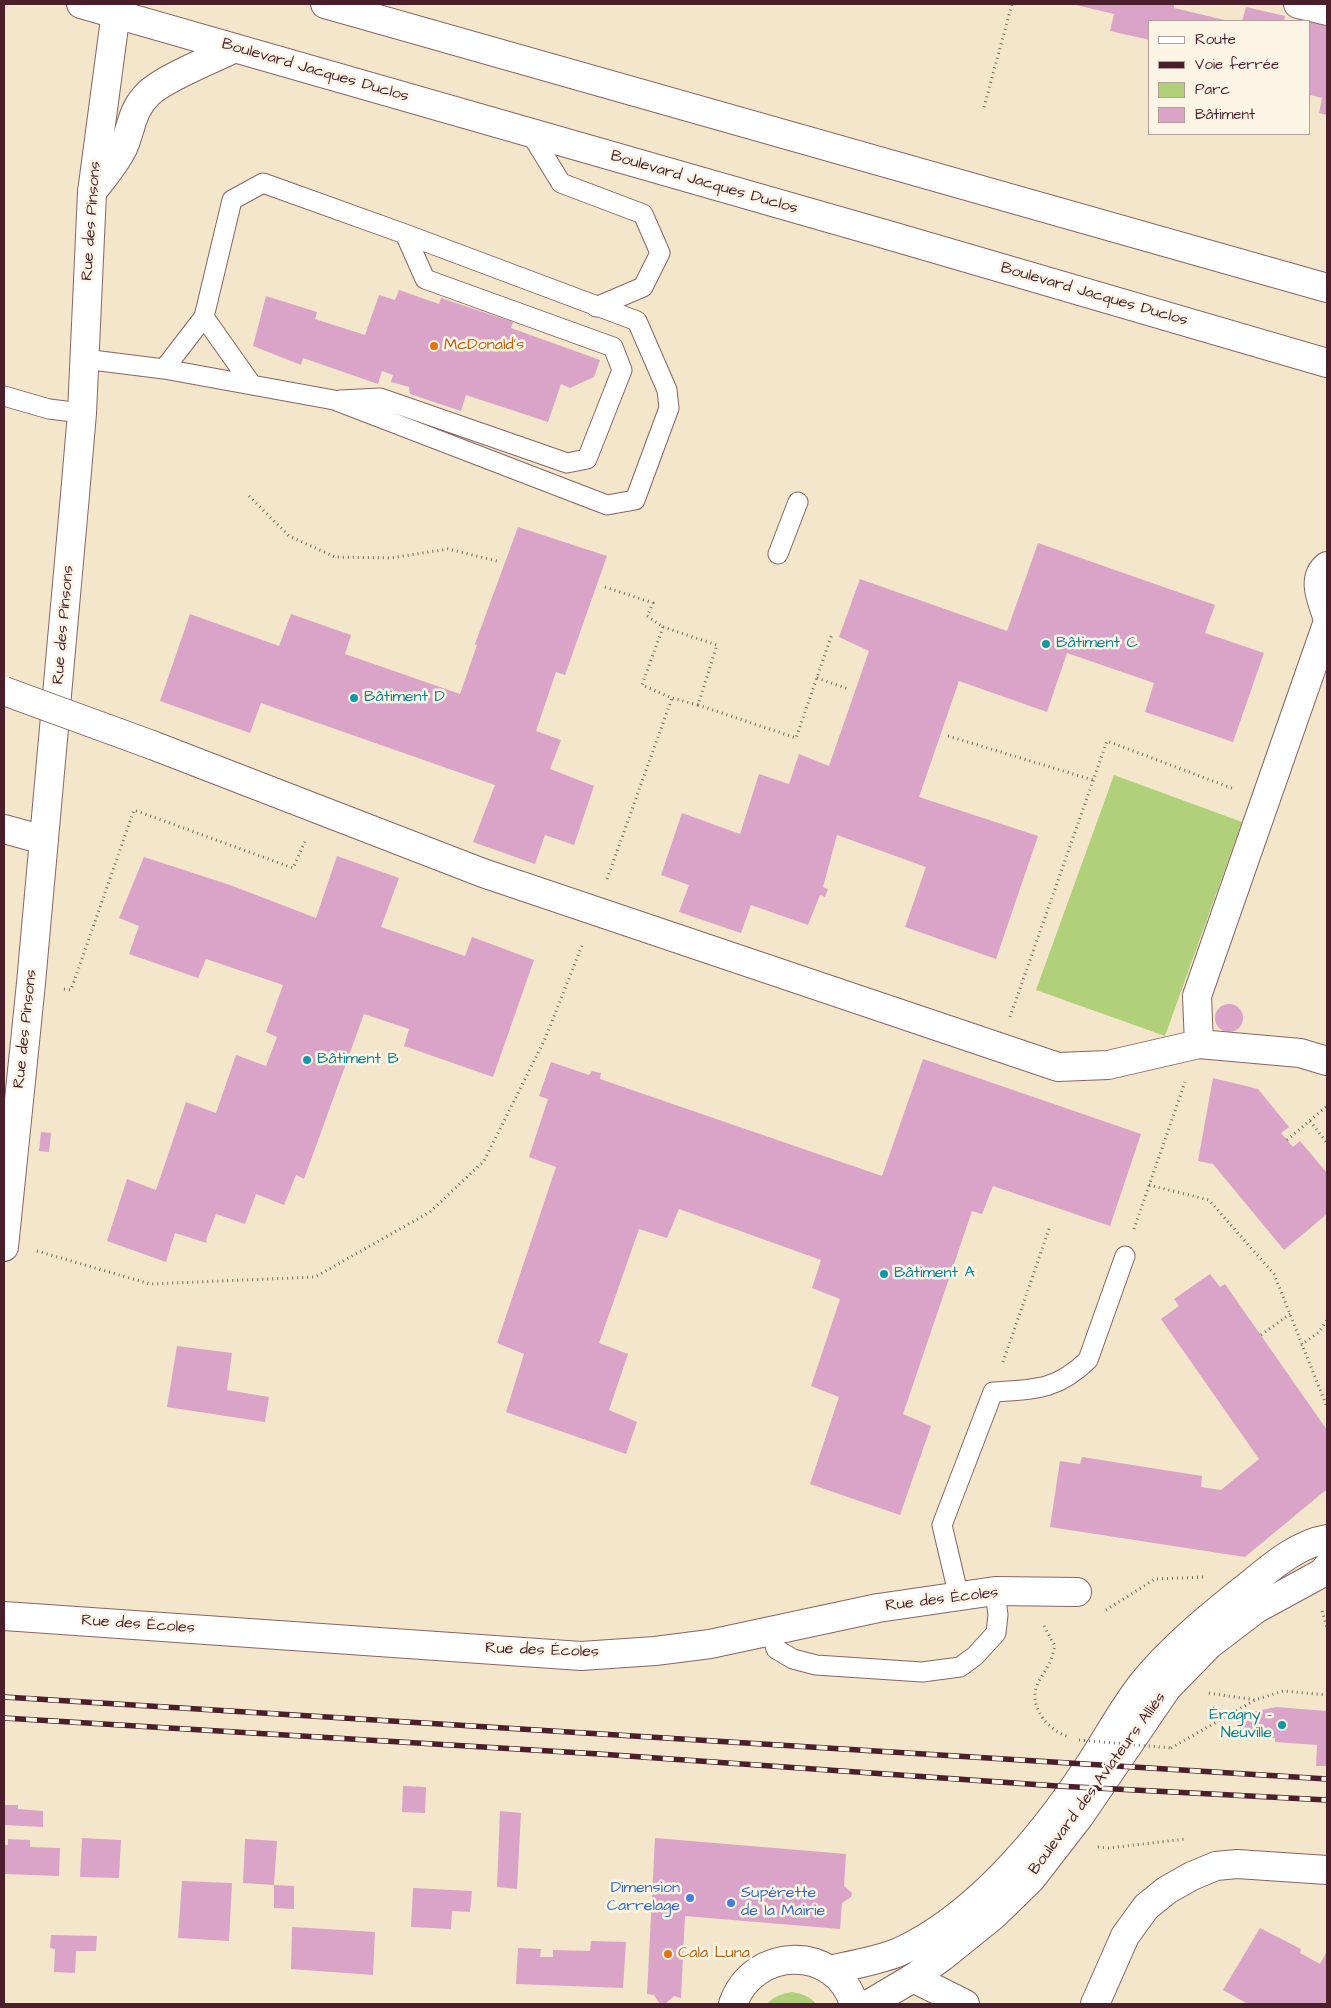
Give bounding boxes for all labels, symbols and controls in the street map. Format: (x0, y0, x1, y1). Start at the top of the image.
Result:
legend (1148, 20, 1311, 135)
text: Route (1195, 29, 1236, 50)
street label: Boulevard Jacques Duclos (219, 35, 411, 107)
text: Voie ferrée (1195, 54, 1279, 75)
text: Parc (1195, 79, 1230, 100)
text: Bâtiment (1195, 104, 1255, 125)
street label: Boulevard Jacques Duclos (608, 147, 800, 219)
street label: Rue des Pinsons (78, 161, 106, 281)
street label: Boulevard Jacques Duclos (998, 259, 1190, 331)
place label: McDonald's (444, 336, 524, 356)
marker: McDonald's (428, 340, 440, 352)
street label: Rue des Pinsons (49, 565, 79, 685)
place label: Bâtiment C (1056, 634, 1138, 654)
marker: Bâtiment C (1040, 638, 1052, 650)
place label: Bâtiment D (364, 688, 445, 708)
marker: Bâtiment D (348, 692, 360, 704)
street label: Rue des Pinsons (10, 969, 42, 1089)
place label: Bâtiment B (317, 1050, 399, 1070)
marker: Bâtiment B (301, 1054, 313, 1066)
place label: Bâtiment A (894, 1264, 975, 1284)
marker: Bâtiment A (878, 1268, 890, 1280)
street label: Rue des Écoles (884, 1584, 1000, 1616)
street label: Rue des Écoles (81, 1611, 195, 1639)
street label: Rue des Écoles (485, 1639, 599, 1663)
street label: Boulevard des Aviateurs Alliés (1025, 1689, 1171, 1879)
place label: Éragny - Neuville (1209, 1706, 1272, 1744)
marker: Éragny - Neuville (1276, 1719, 1288, 1731)
place label: Dimension Carrelage (607, 1879, 680, 1917)
place label: Supérette de la Mairie (741, 1884, 825, 1922)
marker: Dimension Carrelage (684, 1892, 696, 1904)
marker: Supérette de la Mairie (725, 1897, 737, 1909)
place label: Cala Luna (678, 1944, 750, 1964)
marker: Cala Luna (662, 1948, 674, 1960)

